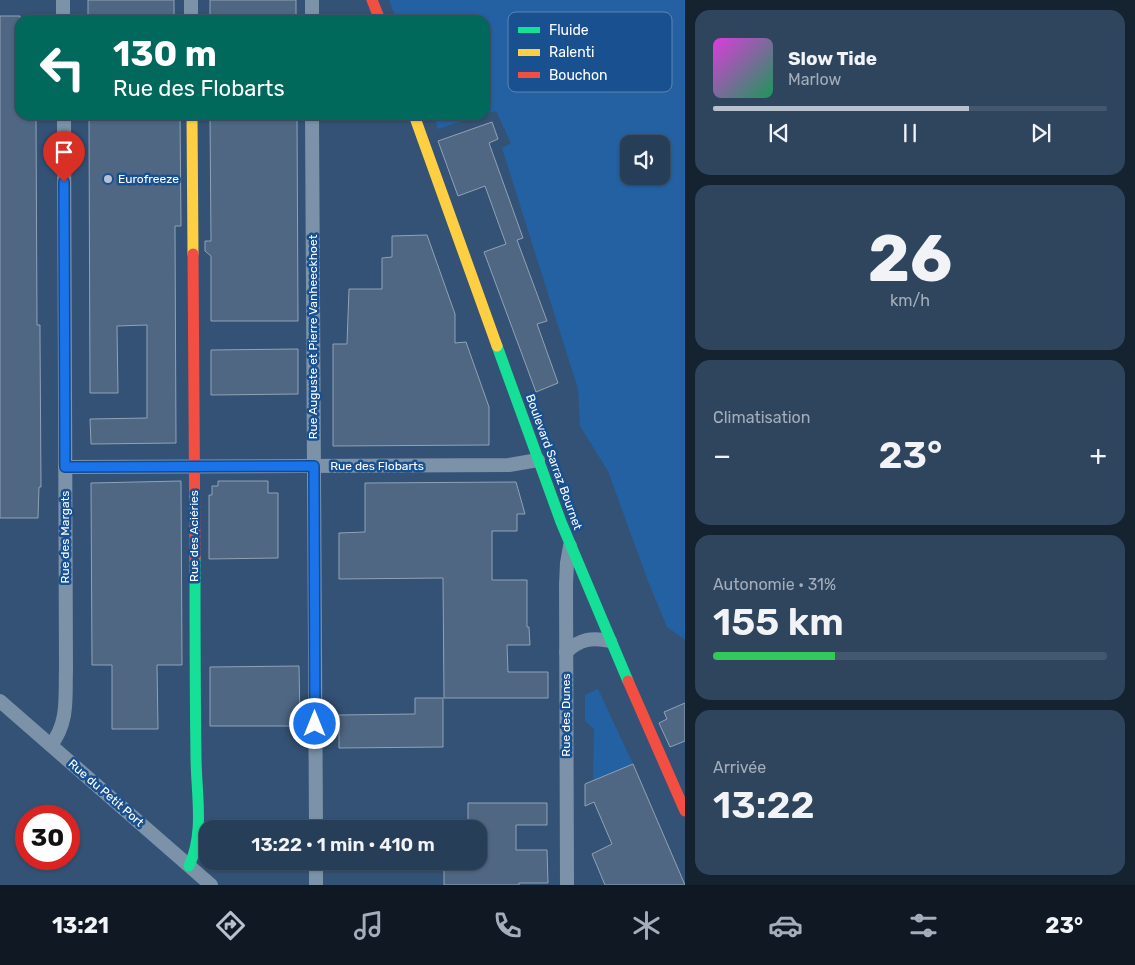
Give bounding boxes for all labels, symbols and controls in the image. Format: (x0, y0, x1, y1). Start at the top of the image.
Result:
legend (508, 12, 672, 92)
text: Fluide (549, 22, 589, 39)
text: 130 m (113, 33, 217, 75)
icon: left (30, 35, 95, 100)
text: Ralenti (549, 44, 594, 61)
text: Slow Tide (788, 47, 877, 70)
text: Bouchon (549, 67, 608, 84)
text: Marlow (788, 70, 841, 89)
text: Rue des Flobarts (113, 75, 285, 102)
icon: previous (765, 119, 793, 147)
icon: pause (896, 119, 924, 147)
icon: next (1027, 119, 1055, 147)
pin (43, 131, 85, 182)
map controls (620, 135, 670, 185)
button: sound (620, 135, 670, 185)
icon: arrive (50, 138, 78, 166)
place label: Eurofreeze (118, 172, 179, 186)
marker: Eurofreeze (102, 173, 114, 185)
text: 26 (868, 220, 952, 297)
street label: Rue Auguste et Pierre Vanheeckhoet (306, 234, 320, 439)
text: km/h (890, 291, 930, 310)
street label: Boulevard Sarraz Bournet (523, 392, 585, 532)
text: Climatisation (713, 408, 810, 427)
text: 23° (878, 432, 942, 478)
text: − (713, 439, 731, 472)
text: + (1090, 439, 1107, 472)
street label: Rue des Flobarts (330, 459, 424, 473)
street label: Rue des Aciéries (187, 490, 201, 582)
street label: Rue des Margats (58, 491, 72, 583)
text: Autonomie · 31% (713, 575, 836, 594)
text: 155 km (713, 599, 844, 645)
street label: Rue des Dunes (559, 673, 573, 757)
position arrow (288, 697, 340, 749)
street label: Rue du Petit Port (65, 756, 147, 830)
text: Arrivée (713, 758, 766, 777)
text: 13:22 (713, 782, 815, 828)
speed limit sign: 30 (15, 805, 80, 870)
text: 13:22 · 1 min · 410 m (251, 833, 435, 856)
icon: directions (213, 908, 248, 943)
icon: music (351, 908, 386, 943)
icon: phone (490, 908, 525, 943)
icon: climate (629, 908, 664, 943)
icon: car (768, 908, 803, 943)
icon: filters (906, 908, 941, 943)
text: 13:21 (52, 912, 109, 939)
text: 23° (1045, 912, 1083, 939)

